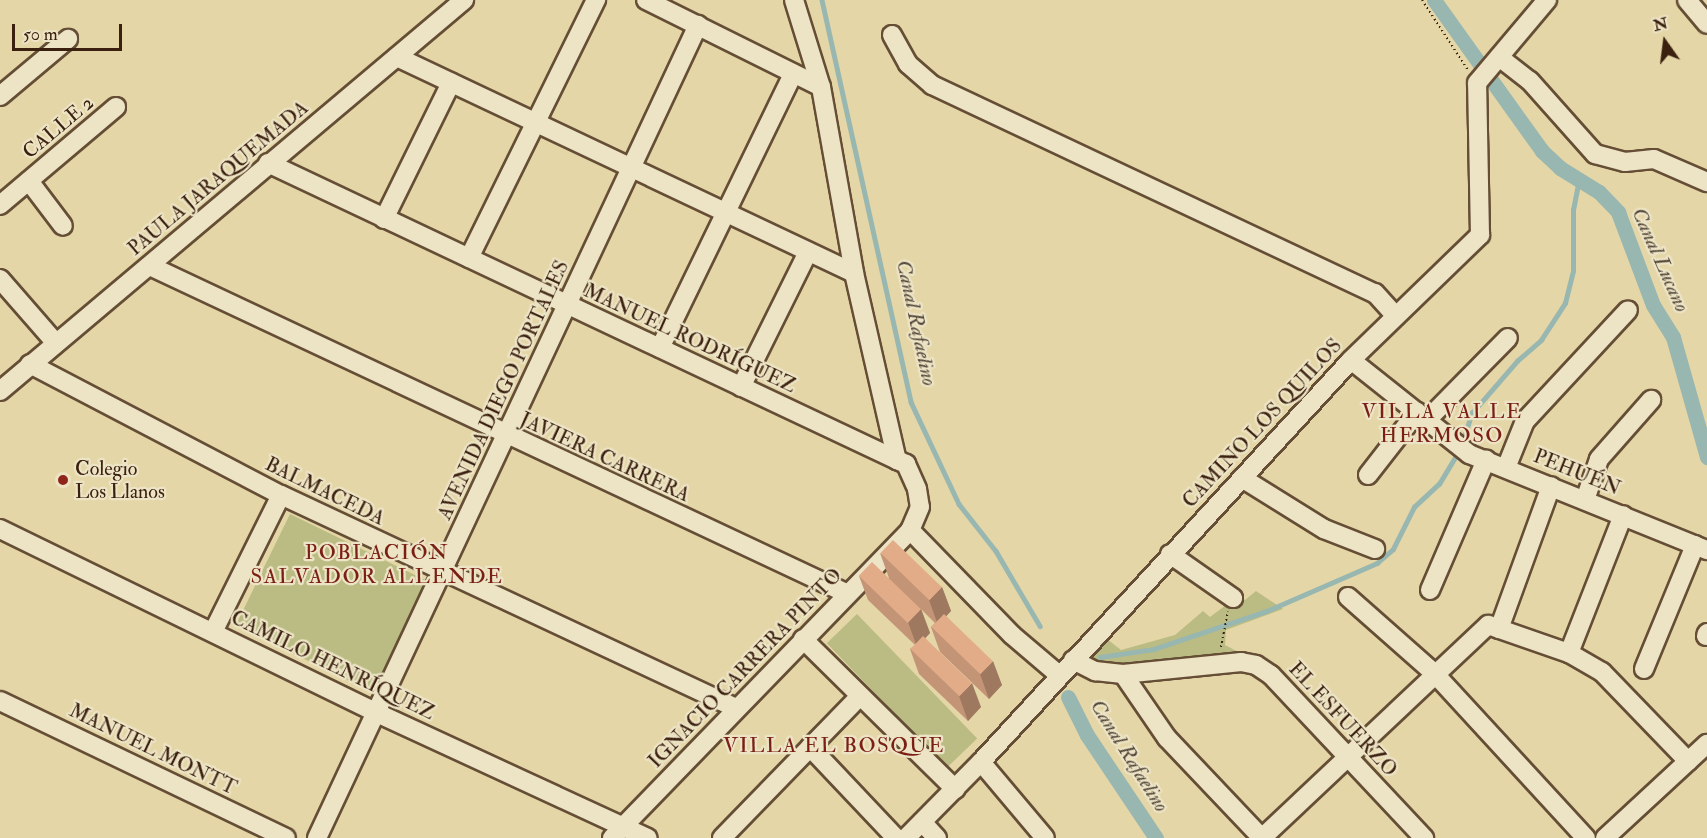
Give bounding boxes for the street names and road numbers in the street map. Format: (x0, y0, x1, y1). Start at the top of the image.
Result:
street label: CALLE 2 (18, 90, 98, 164)
street label: PAULA JARAQUEMADA (123, 96, 313, 260)
street label: AVENIDA DIEGO PORTALES (432, 257, 574, 523)
street label: MANUEL RODRÍGUEZ (580, 278, 800, 398)
street label: CAMINO LOS QUILOS (1177, 333, 1347, 513)
street label: JAVIERA CARRERA (516, 407, 694, 507)
street label: PEHUÉN (1530, 444, 1624, 500)
street label: BALMACEDA (261, 452, 389, 530)
street label: IGNACIO CARRERA PINTO (643, 563, 847, 773)
street label: CAMILO HENRÍQUEZ (227, 605, 439, 725)
street label: EL ESFUERZO (1284, 657, 1402, 781)
street label: MANUEL MONTT (66, 698, 240, 800)

